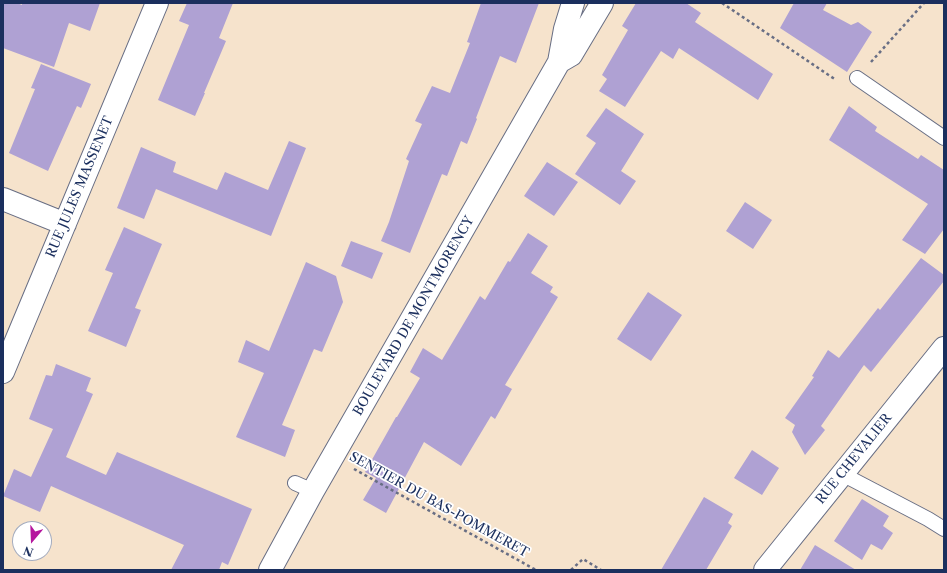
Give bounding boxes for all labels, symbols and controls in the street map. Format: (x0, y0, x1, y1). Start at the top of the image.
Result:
street label: RUE JULES MASSENET (43, 114, 117, 260)
street label: BOULEVARD DE MONTMORENCY (350, 213, 478, 419)
street label: RUE CHEVALIER (813, 411, 895, 507)
street label: SENTIER DU BAS-POMMERET (347, 449, 531, 561)
north arrow (12, 521, 52, 561)
text: N (22, 543, 35, 560)

